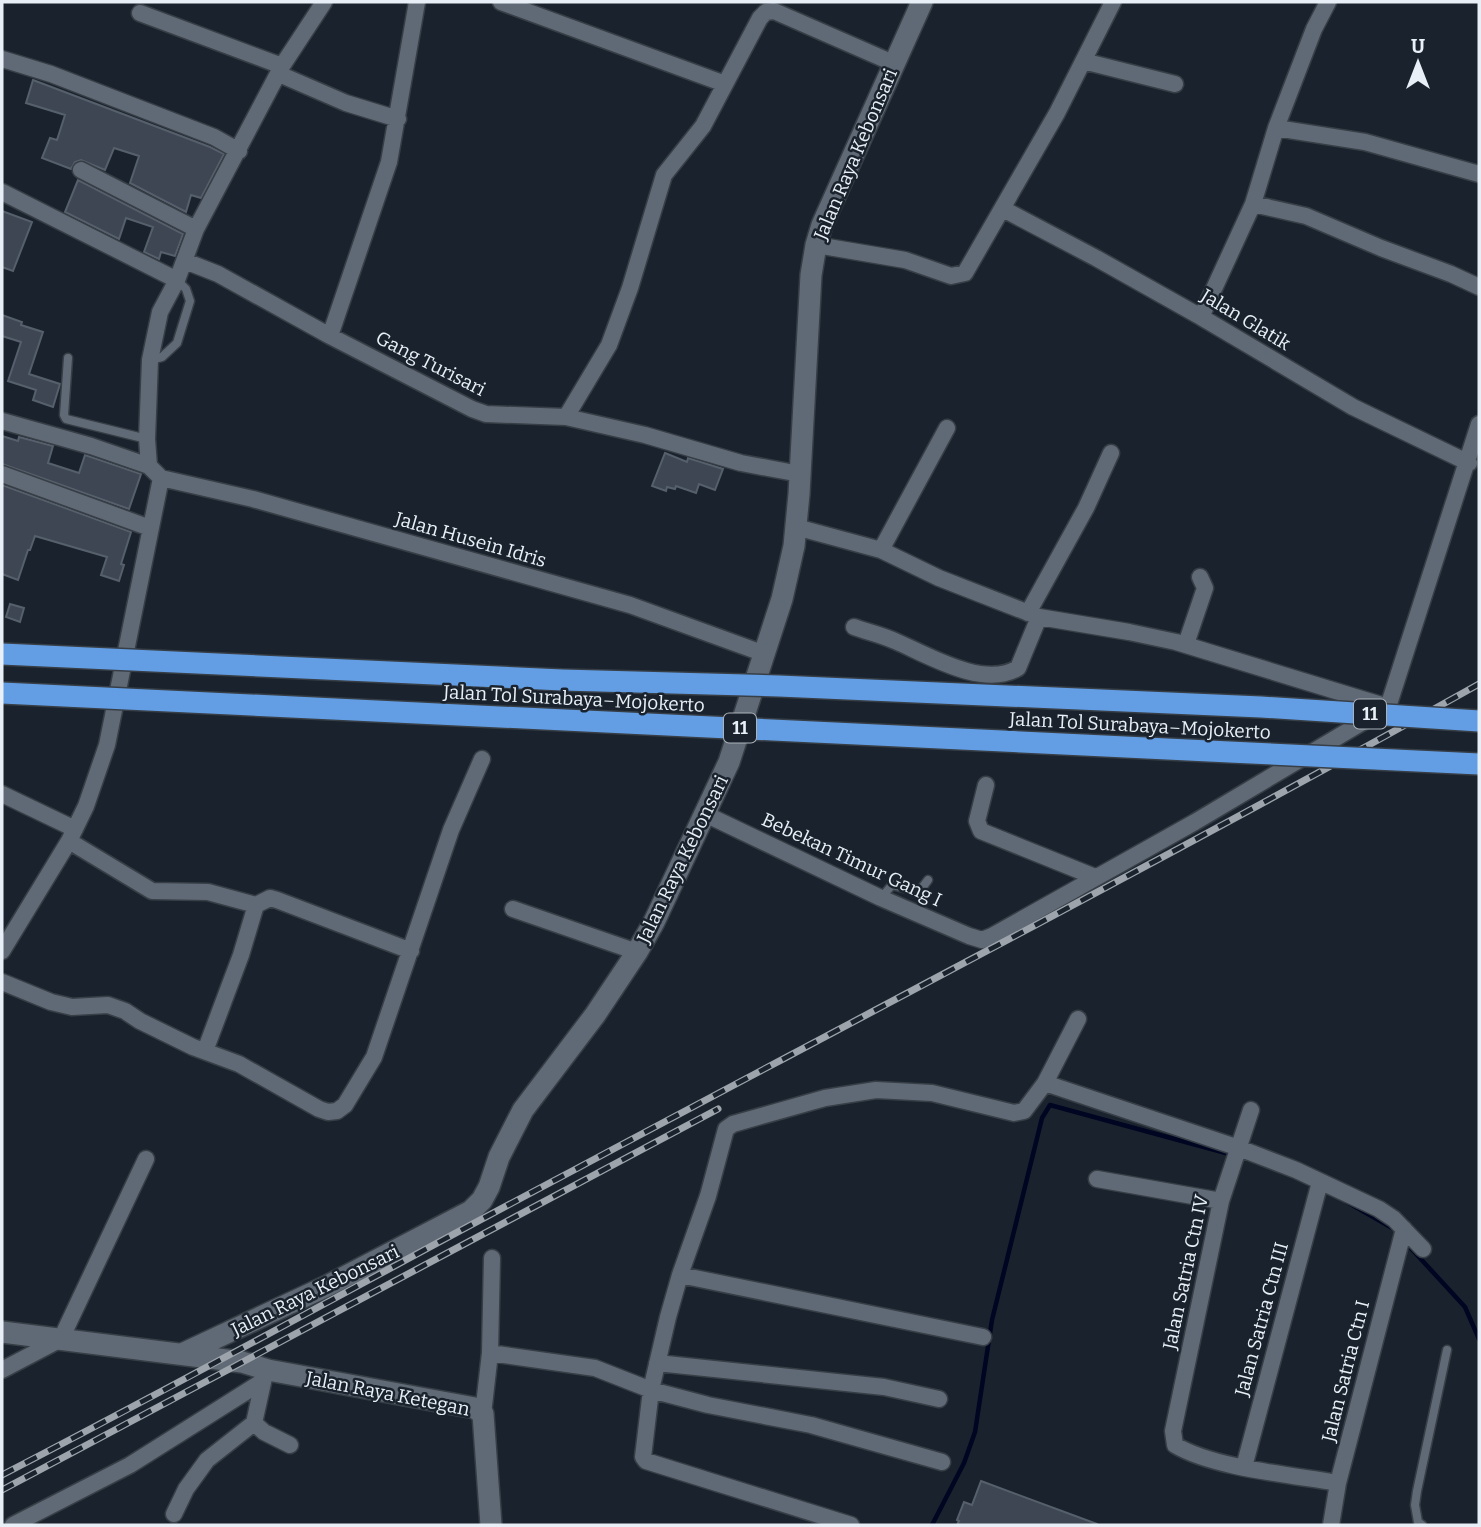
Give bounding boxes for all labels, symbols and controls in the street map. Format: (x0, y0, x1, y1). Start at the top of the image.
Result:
north arrow (1383, 28, 1453, 98)
text: U (1411, 35, 1425, 58)
street label: Jalan Raya Kebonsari (809, 65, 902, 244)
street label: Jalan Glatik (1196, 283, 1295, 355)
street label: Gang Turisari (372, 326, 490, 401)
street label: Jalan Husein Idris (392, 507, 549, 572)
street label: Jalan Tol Surabaya–Mojokerto (442, 680, 705, 717)
road number: 11 (1354, 700, 1386, 728)
street label: Jalan Tol Surabaya–Mojokerto (1008, 707, 1271, 744)
road number: 11 (724, 714, 756, 742)
street label: Jalan Raya Kebonsari (631, 771, 733, 948)
street label: Bebekan Timur Gang I (758, 808, 945, 911)
street label: Jalan Satria Ctn IV (1158, 1192, 1213, 1353)
street label: Jalan Raya Kebonsari (227, 1240, 403, 1342)
street label: Jalan Satria Ctn III (1230, 1240, 1293, 1400)
street label: Jalan Satria Ctn I (1317, 1298, 1374, 1445)
street label: Jalan Raya Ketegan (303, 1366, 472, 1421)

